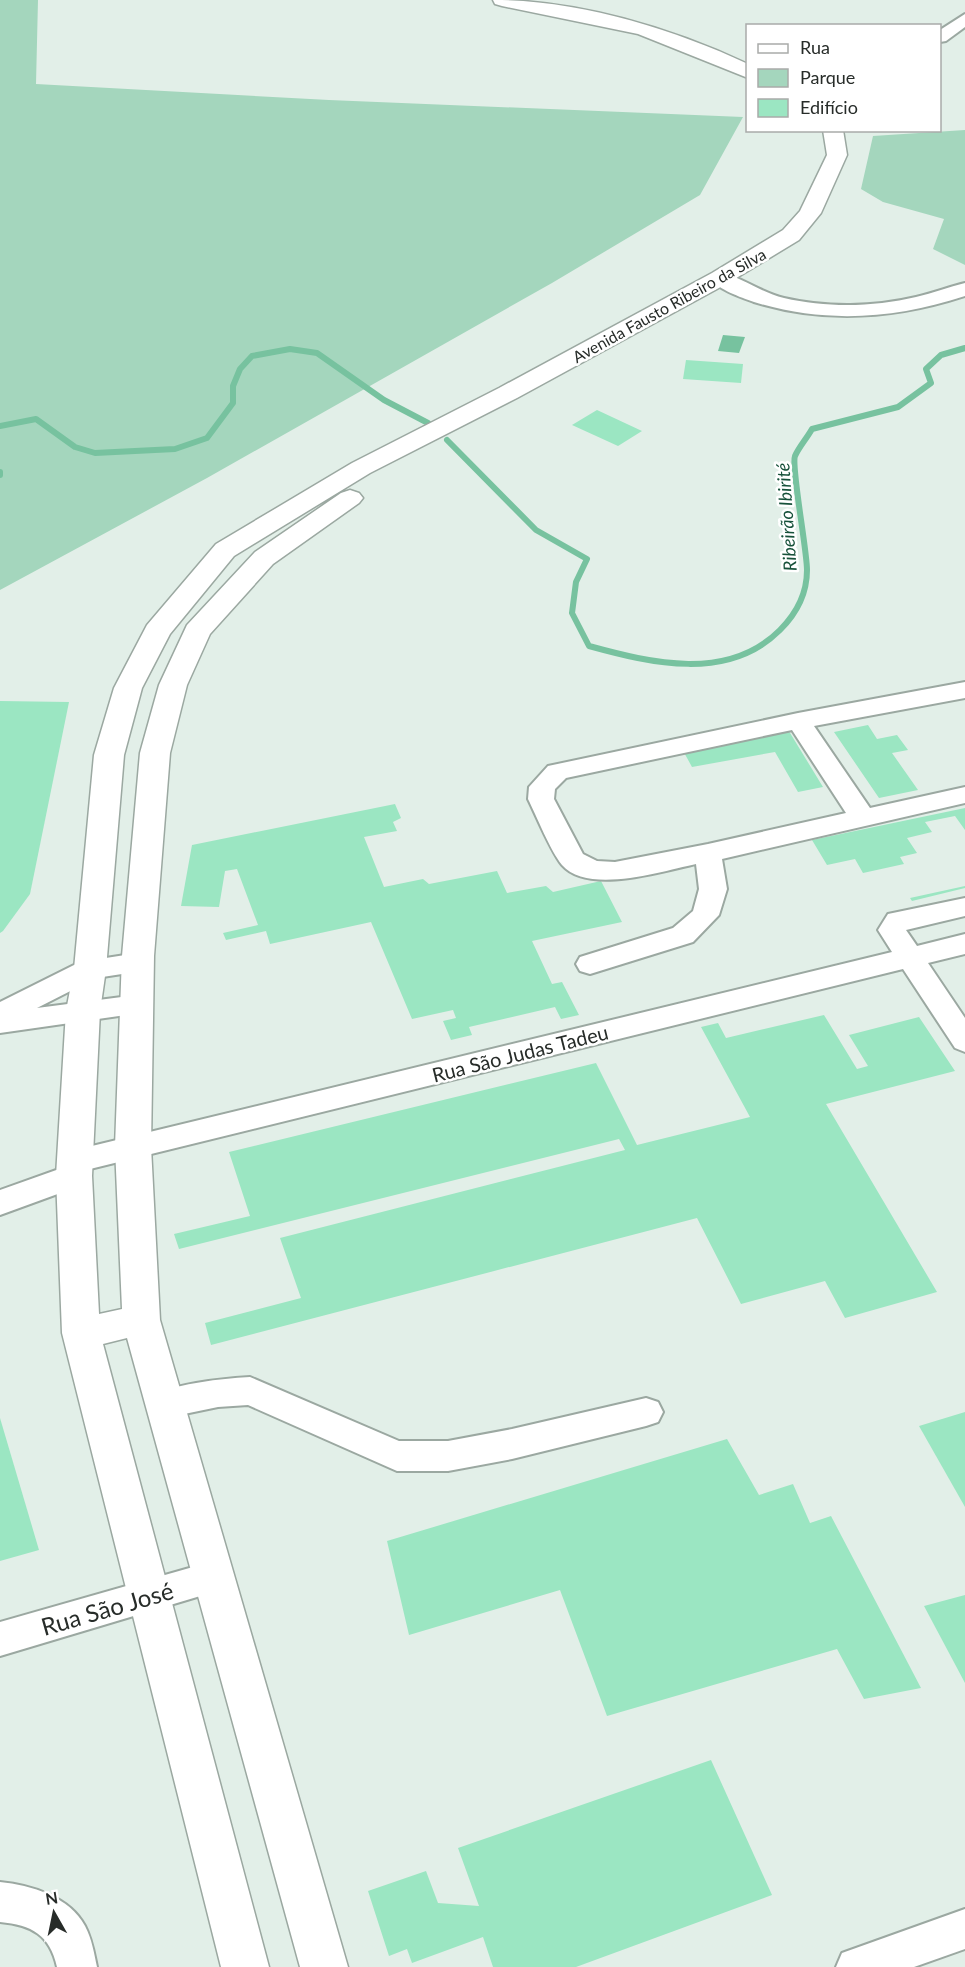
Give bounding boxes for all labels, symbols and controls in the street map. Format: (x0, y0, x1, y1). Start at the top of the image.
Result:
legend (746, 24, 941, 132)
text: Rua (800, 36, 830, 58)
text: Parque (800, 66, 855, 88)
text: Edifício (800, 96, 858, 118)
street label: Avenida Fausto Ribeiro da Silva (569, 244, 769, 366)
water label: Ribeirão Ibirité (771, 462, 801, 572)
street label: Rua São Judas Tadeu (429, 1019, 611, 1087)
street label: Rua São José (38, 1575, 176, 1641)
north arrow (24, 1883, 84, 1943)
text: N (44, 1887, 59, 1908)

